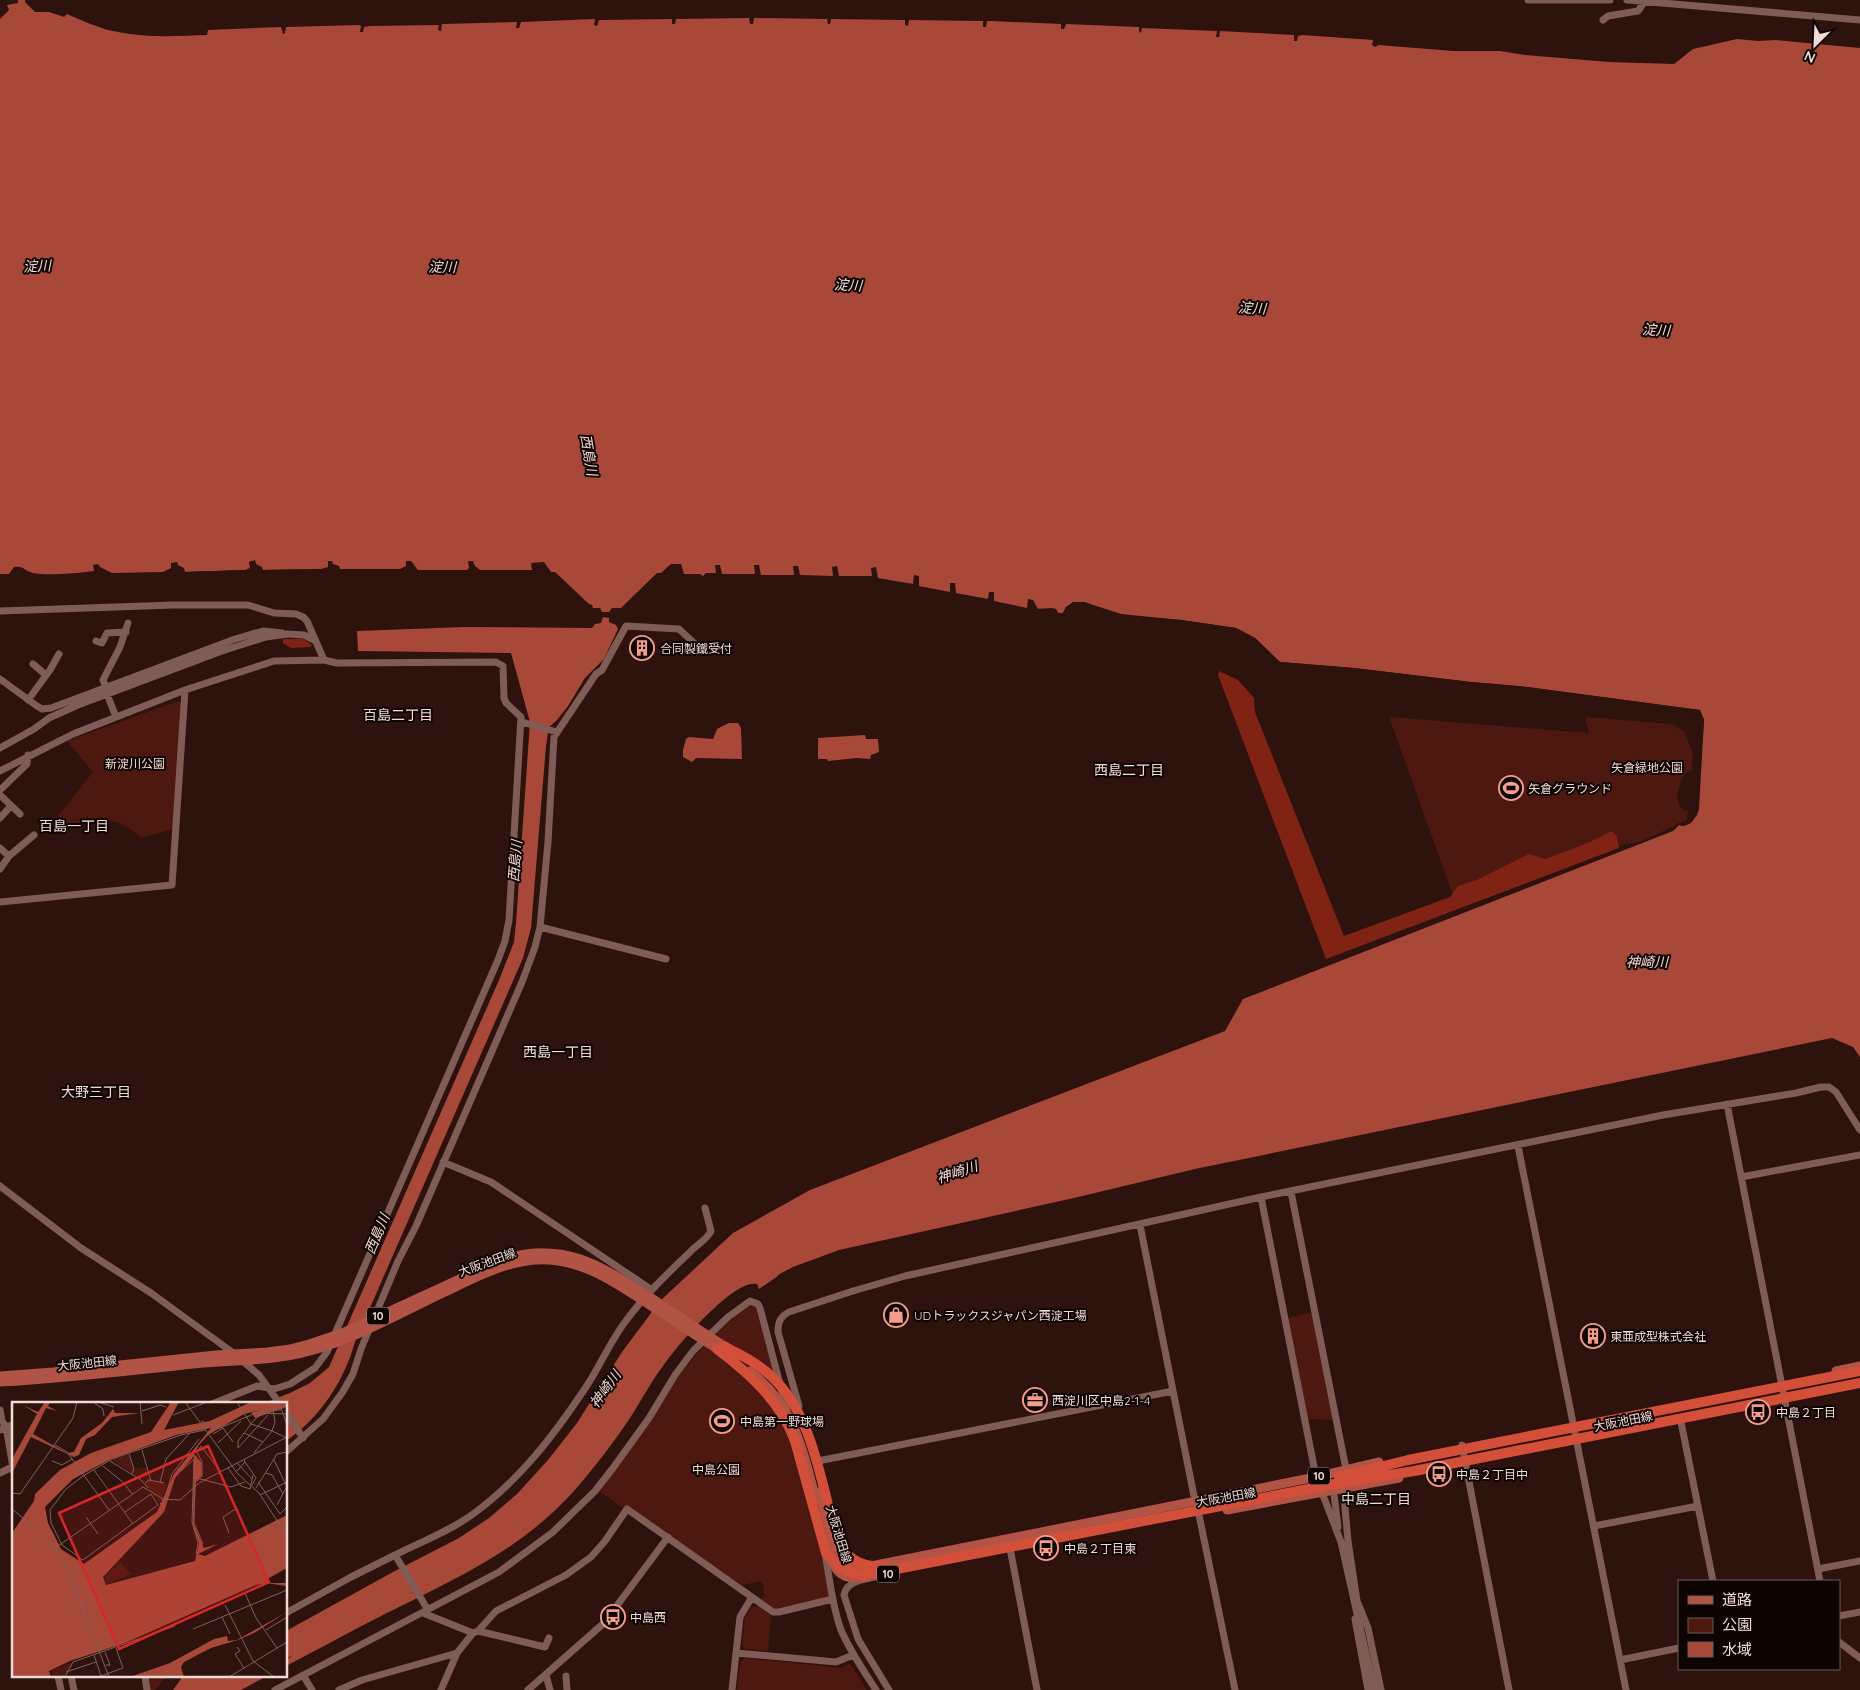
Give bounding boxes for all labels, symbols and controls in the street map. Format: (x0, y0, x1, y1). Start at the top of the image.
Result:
north arrow (1790, 20, 1840, 70)
text: N (1801, 47, 1818, 67)
water label: 淀川 (23, 256, 53, 276)
water label: 淀川 (428, 258, 458, 276)
water label: 淀川 (834, 275, 864, 295)
water label: 淀川 (1238, 298, 1268, 318)
water label: 淀川 (1642, 320, 1672, 340)
water label: 西島川 (576, 433, 602, 479)
building icon: 合同製鐵受付 (629, 635, 655, 661)
place label: 合同製鐵受付 (660, 641, 732, 656)
district label: 百島二丁目 (363, 706, 433, 724)
park label: 新淀川公園 (105, 756, 165, 771)
park label: 矢倉緑地公園 (1611, 760, 1683, 775)
district label: 西島二丁目 (1094, 761, 1164, 779)
sports icon: 矢倉グラウンド (1498, 775, 1524, 801)
place label: 矢倉グラウンド (1528, 781, 1612, 796)
district label: 百島一丁目 (39, 817, 109, 835)
water label: 西島川 (504, 837, 526, 883)
water label: 神崎川 (1626, 953, 1670, 971)
district label: 西島一丁目 (523, 1043, 593, 1061)
district label: 大野三丁目 (61, 1083, 131, 1101)
water label: 神崎川 (934, 1156, 982, 1187)
water label: 西島川 (361, 1209, 394, 1257)
street label: 大阪池田線 (456, 1245, 518, 1279)
shop icon: UDトラックスジャパン西淀工場 (883, 1302, 909, 1328)
road number: 10 (367, 1308, 389, 1324)
place label: UDトラックスジャパン西淀工場 (914, 1308, 1087, 1323)
building icon: 東亜成型株式会社 (1580, 1323, 1606, 1349)
place label: 東亜成型株式会社 (1610, 1329, 1706, 1344)
street label: 大阪池田線 (56, 1352, 118, 1374)
water label: 神崎川 (585, 1365, 626, 1411)
office icon: 西淀川区中島2-1-4 (1022, 1387, 1048, 1413)
place label: 西淀川区中島2-1-4 (1052, 1393, 1150, 1408)
bus stop icon: 中島２丁目 (1745, 1399, 1771, 1425)
inset map (12, 1402, 288, 1678)
place label: 中島２丁目 (1776, 1405, 1836, 1420)
sports icon: 中島第一野球場 (709, 1408, 735, 1434)
street label: 大阪池田線 (1592, 1408, 1654, 1434)
place label: 中島第一野球場 (740, 1414, 824, 1429)
bus stop icon: 中島２丁目中 (1426, 1461, 1452, 1487)
park label: 中島公園 (692, 1462, 740, 1477)
place label: 中島２丁目中 (1456, 1467, 1528, 1482)
road number: 10 (1308, 1468, 1330, 1484)
street label: 大阪池田線 (1195, 1484, 1257, 1510)
district label: 中島二丁目 (1341, 1490, 1411, 1508)
street label: 大阪池田線 (823, 1503, 855, 1565)
bus stop icon: 中島２丁目東 (1033, 1535, 1059, 1561)
place label: 中島２丁目東 (1064, 1541, 1136, 1556)
road number: 10 (877, 1566, 899, 1582)
legend (1678, 1580, 1840, 1670)
text: 道路 (1722, 1590, 1752, 1609)
bus stop icon: 中島西 (600, 1604, 626, 1630)
place label: 中島西 (630, 1610, 666, 1625)
text: 公園 (1722, 1615, 1752, 1634)
text: 水域 (1722, 1640, 1752, 1659)

